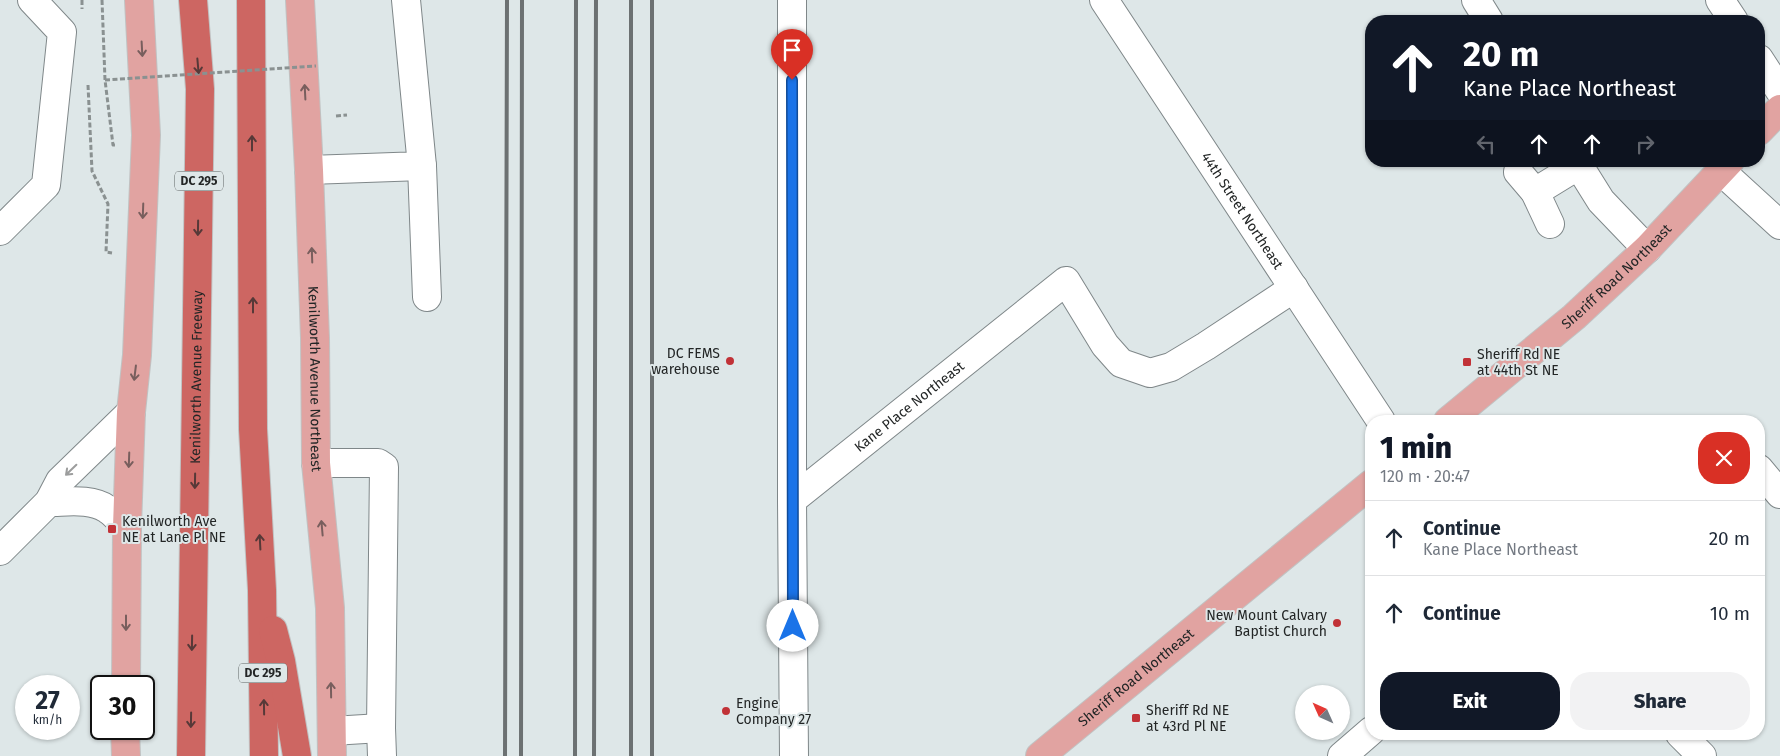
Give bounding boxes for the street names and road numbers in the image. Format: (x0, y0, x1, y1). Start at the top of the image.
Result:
street label: 44th Street Northeast (1198, 149, 1288, 273)
road number: DC 295 (175, 172, 223, 190)
street label: Sheriff Road Northeast (1558, 220, 1675, 332)
street label: Kenilworth Avenue Northeast (305, 285, 325, 473)
street label: Kenilworth Avenue Freeway (186, 290, 206, 464)
street label: Kane Place Northeast (851, 357, 968, 455)
street label: Sheriff Road Northeast (1074, 624, 1198, 730)
road number: DC 295 (239, 664, 287, 682)

